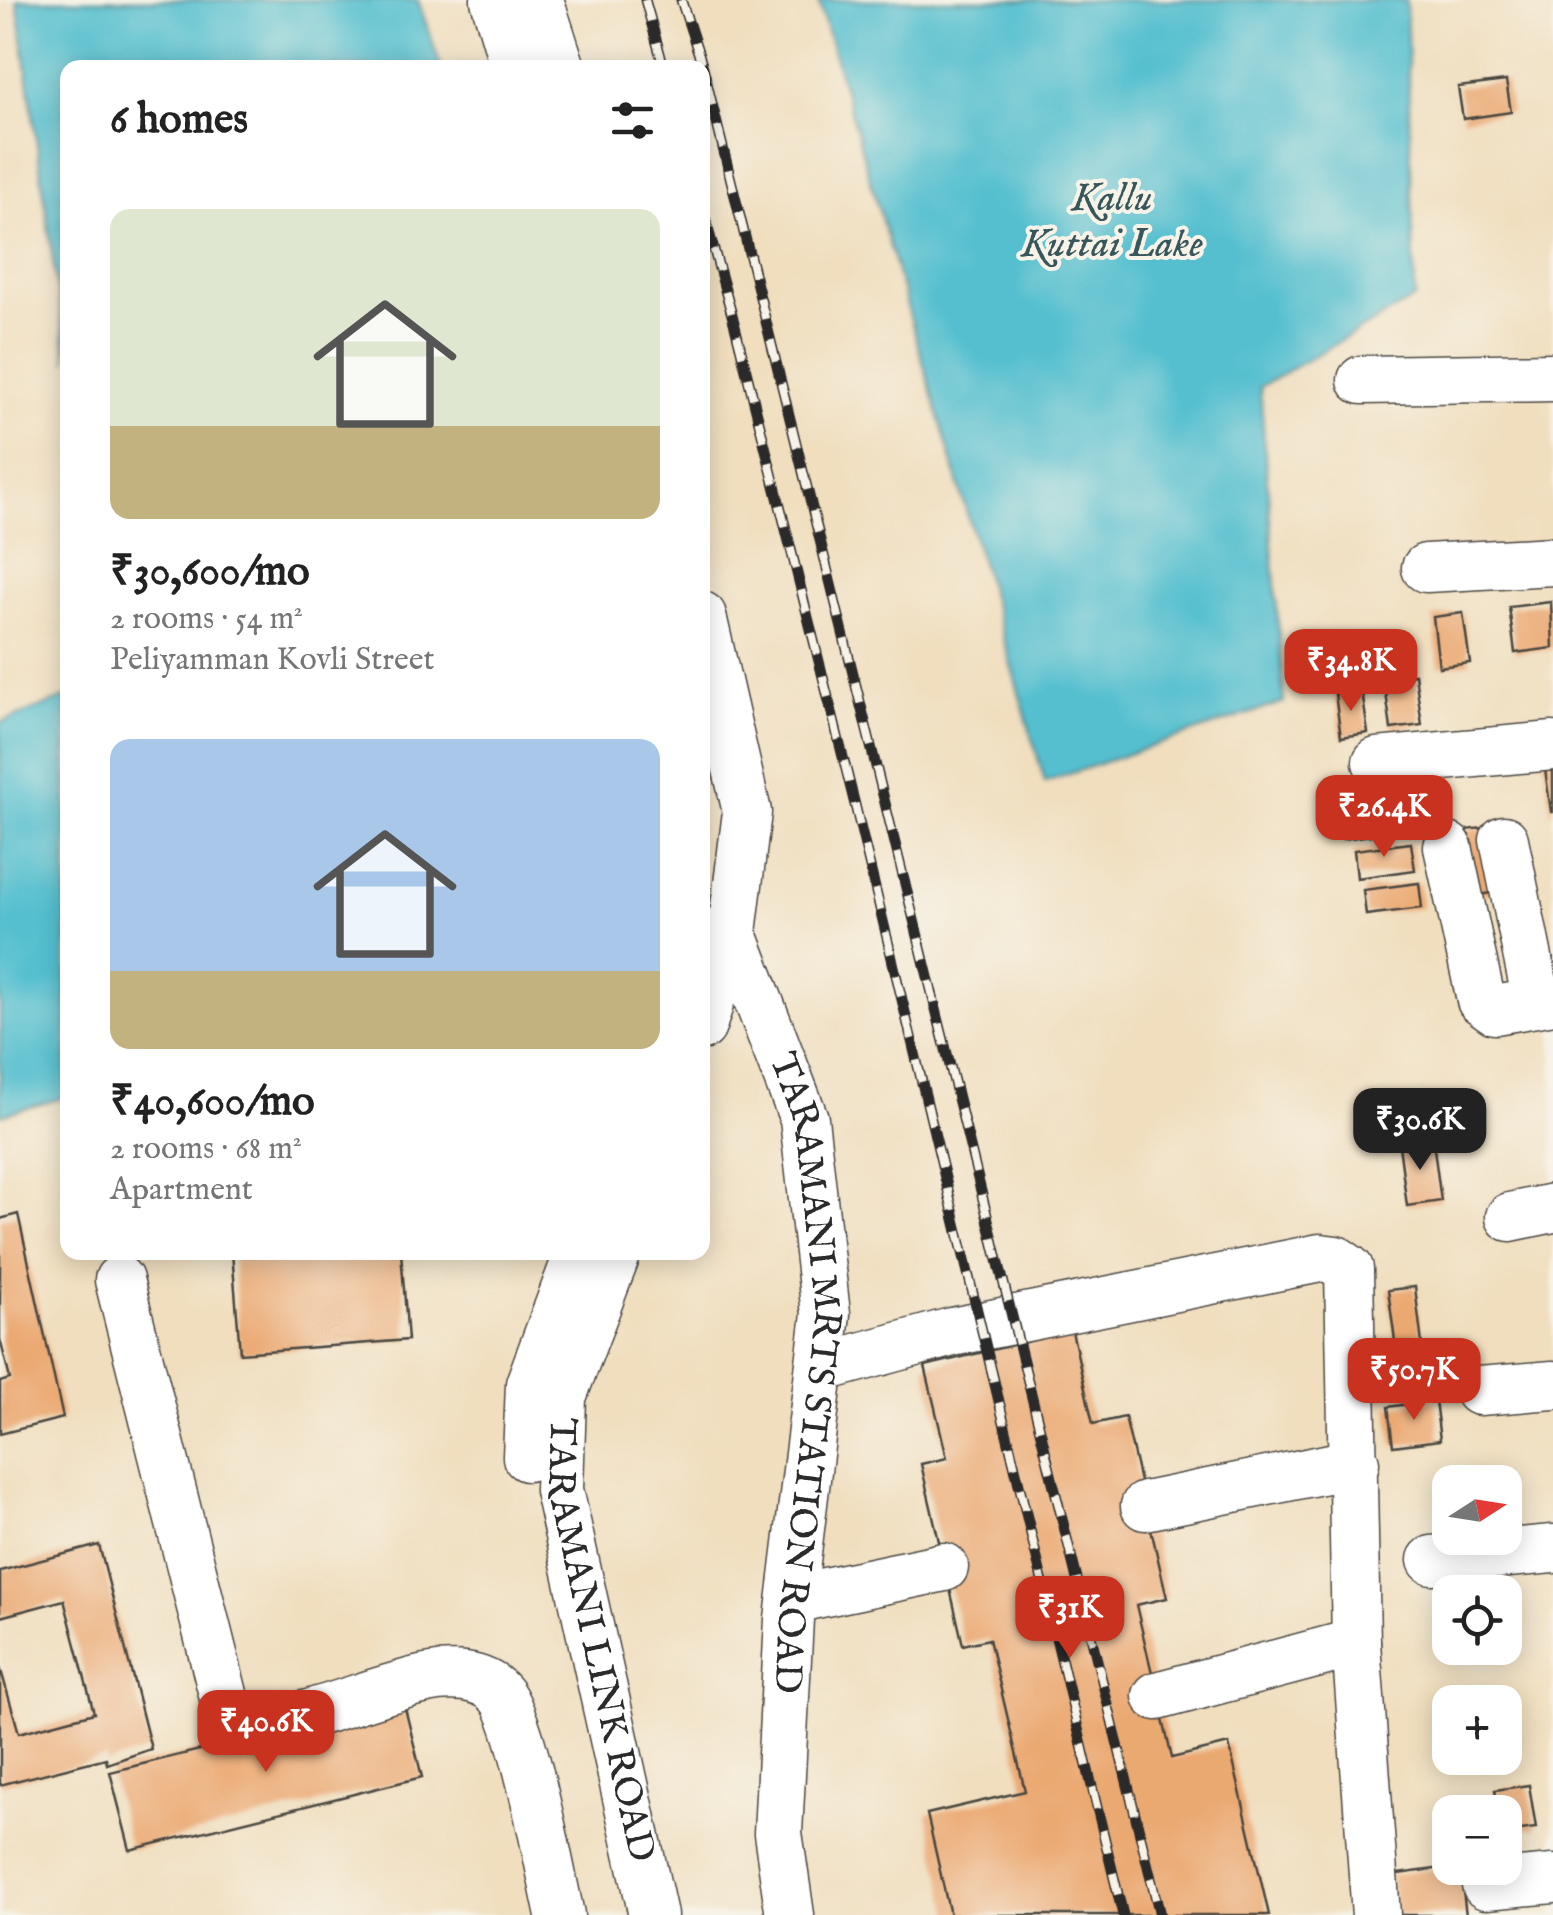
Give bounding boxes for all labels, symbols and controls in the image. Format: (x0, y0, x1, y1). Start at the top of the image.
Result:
icon: filters (605, 93, 660, 148)
text: 6 homes (110, 94, 248, 147)
water label: Kallu Kuttai Lake (1019, 174, 1203, 271)
icon: home (295, 274, 475, 454)
text: ₹30,600/mo (110, 546, 310, 599)
text: 2 rooms · 54 m² (110, 599, 303, 640)
pin: ₹34.8K (1270, 629, 1432, 714)
text: Peliyamman Kovli Street (110, 640, 434, 681)
text: ₹34.8K (1306, 641, 1396, 682)
pin: ₹26.4K (1303, 775, 1465, 860)
text: ₹26.4K (1338, 787, 1430, 828)
icon: home (295, 804, 475, 984)
street label: TARAMANI MRTS STATION ROAD (757, 1046, 850, 1695)
text: ₹40,600/mo (110, 1076, 315, 1129)
pin: ₹30.6K (1339, 1088, 1501, 1173)
text: ₹30.6K (1375, 1100, 1465, 1141)
text: 2 rooms · 68 m² (110, 1129, 302, 1170)
text: Apartment (110, 1170, 253, 1211)
pin: ₹50.7K (1333, 1338, 1495, 1423)
text: ₹50.7K (1370, 1350, 1458, 1391)
street label: TARAMANI LINK ROAD (535, 1417, 665, 1866)
north arrow (1432, 1465, 1522, 1555)
map controls (1432, 1465, 1522, 1885)
button: locate (1432, 1575, 1522, 1665)
pin: ₹31K (1011, 1576, 1129, 1661)
text: ₹31K (1037, 1588, 1103, 1629)
button: + (1432, 1685, 1522, 1775)
pin: ₹40.6K (185, 1690, 347, 1775)
text: ₹40.6K (219, 1702, 313, 1743)
button: − (1432, 1795, 1522, 1885)

